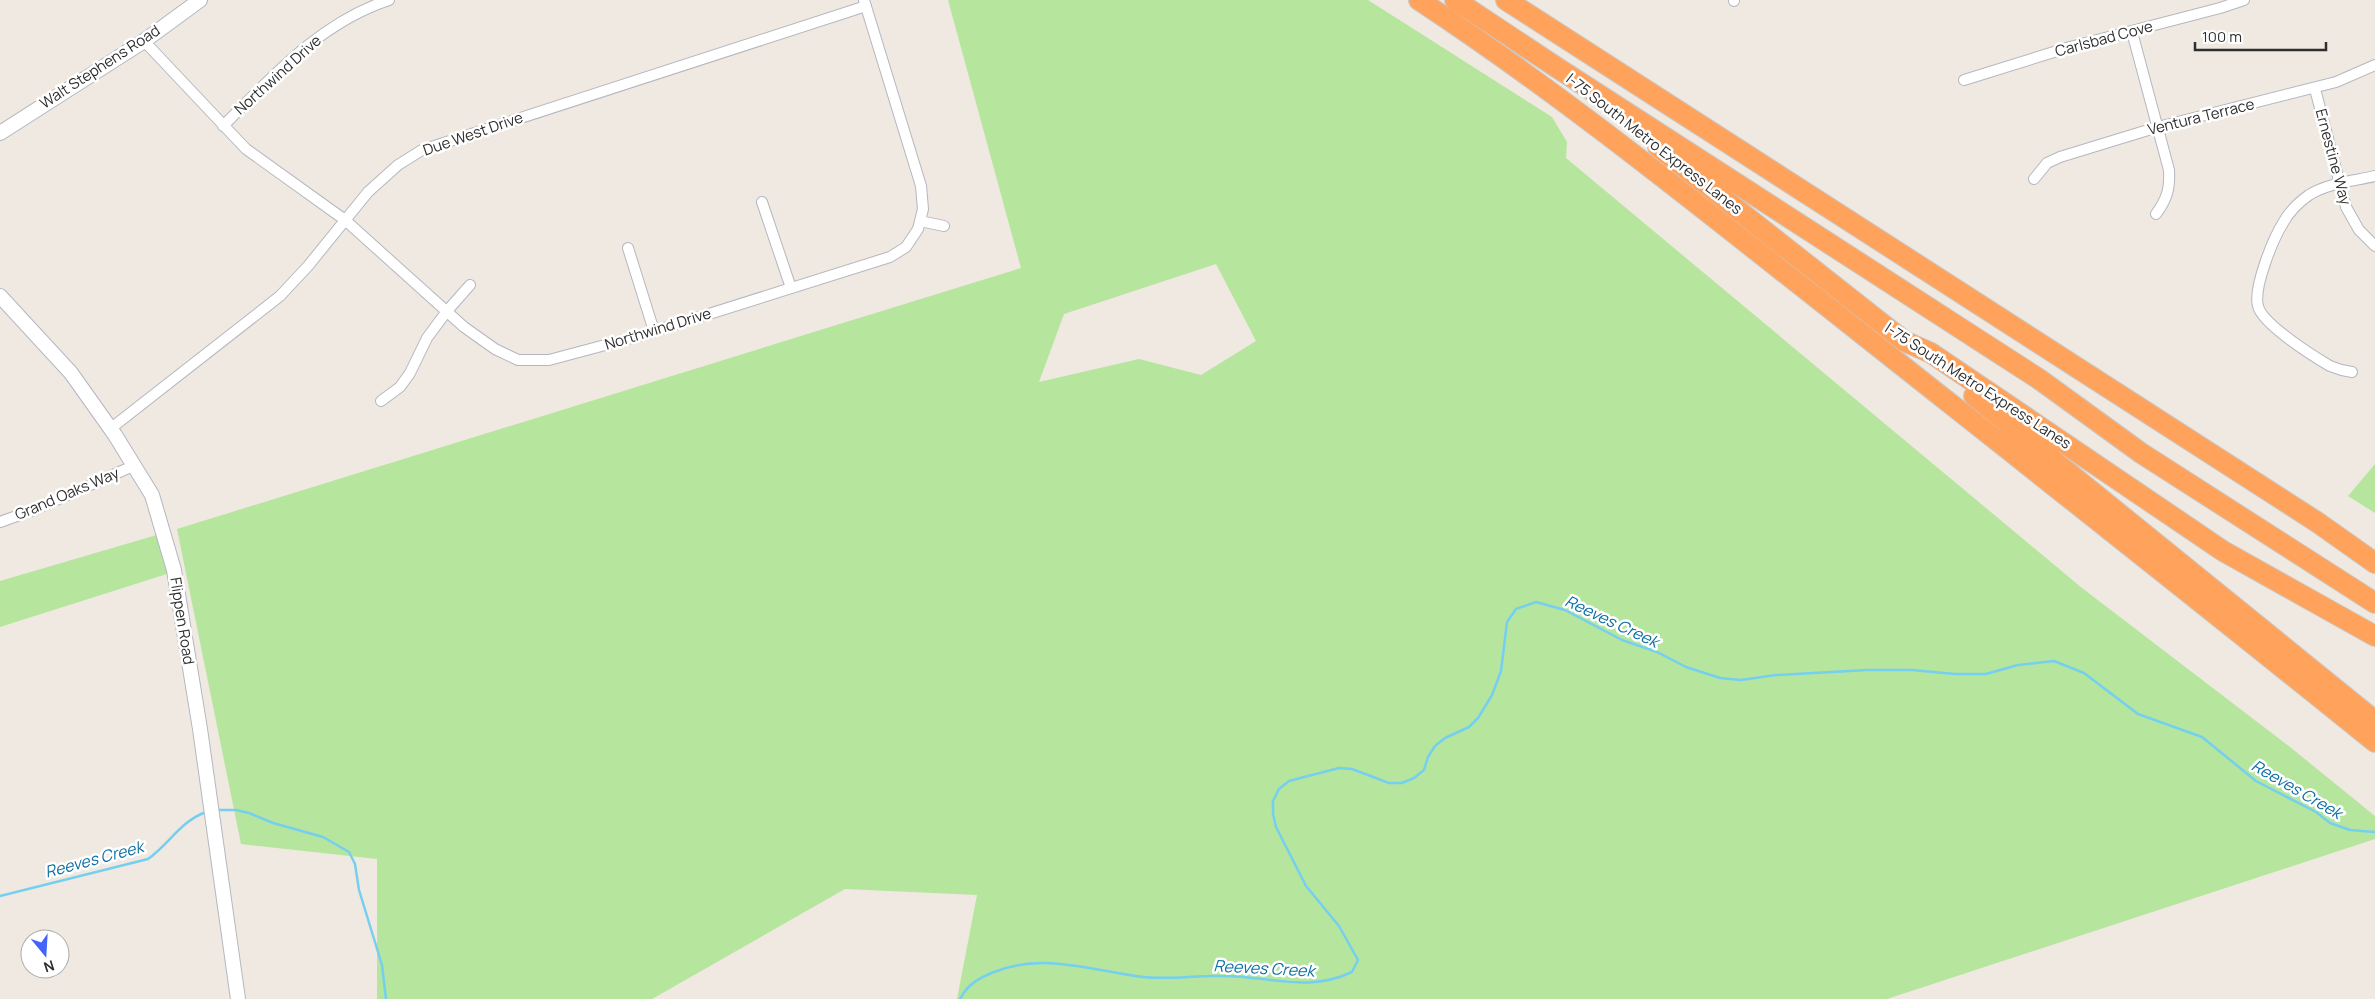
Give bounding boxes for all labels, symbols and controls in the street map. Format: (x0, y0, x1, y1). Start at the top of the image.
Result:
street label: Carlsbad Cove (2053, 15, 2155, 62)
street label: Walt Stephens Road (36, 20, 164, 113)
scale bar (2195, 20, 2326, 52)
text: 100 m (2202, 26, 2242, 47)
street label: Northwind Drive (230, 30, 326, 119)
street label: I-75 South Metro Express Lanes (1562, 68, 1747, 219)
street label: Ventura Terrace (2145, 93, 2257, 140)
street label: Due West Drive (420, 106, 526, 160)
street label: Ernestine Way (2311, 106, 2356, 207)
street label: Northwind Drive (602, 302, 714, 355)
street label: I-75 South Metro Express Lanes (1881, 317, 2076, 454)
street label: Grand Oaks Way (11, 462, 122, 525)
street label: Flippen Road (165, 576, 200, 666)
water label: Reeves Creek (1562, 590, 1664, 653)
water label: Reeves Creek (2248, 754, 2348, 825)
water label: Reeves Creek (42, 835, 148, 883)
north arrow (20, 929, 70, 979)
water label: Reeves Creek (1213, 954, 1317, 982)
text: N (41, 956, 57, 977)

